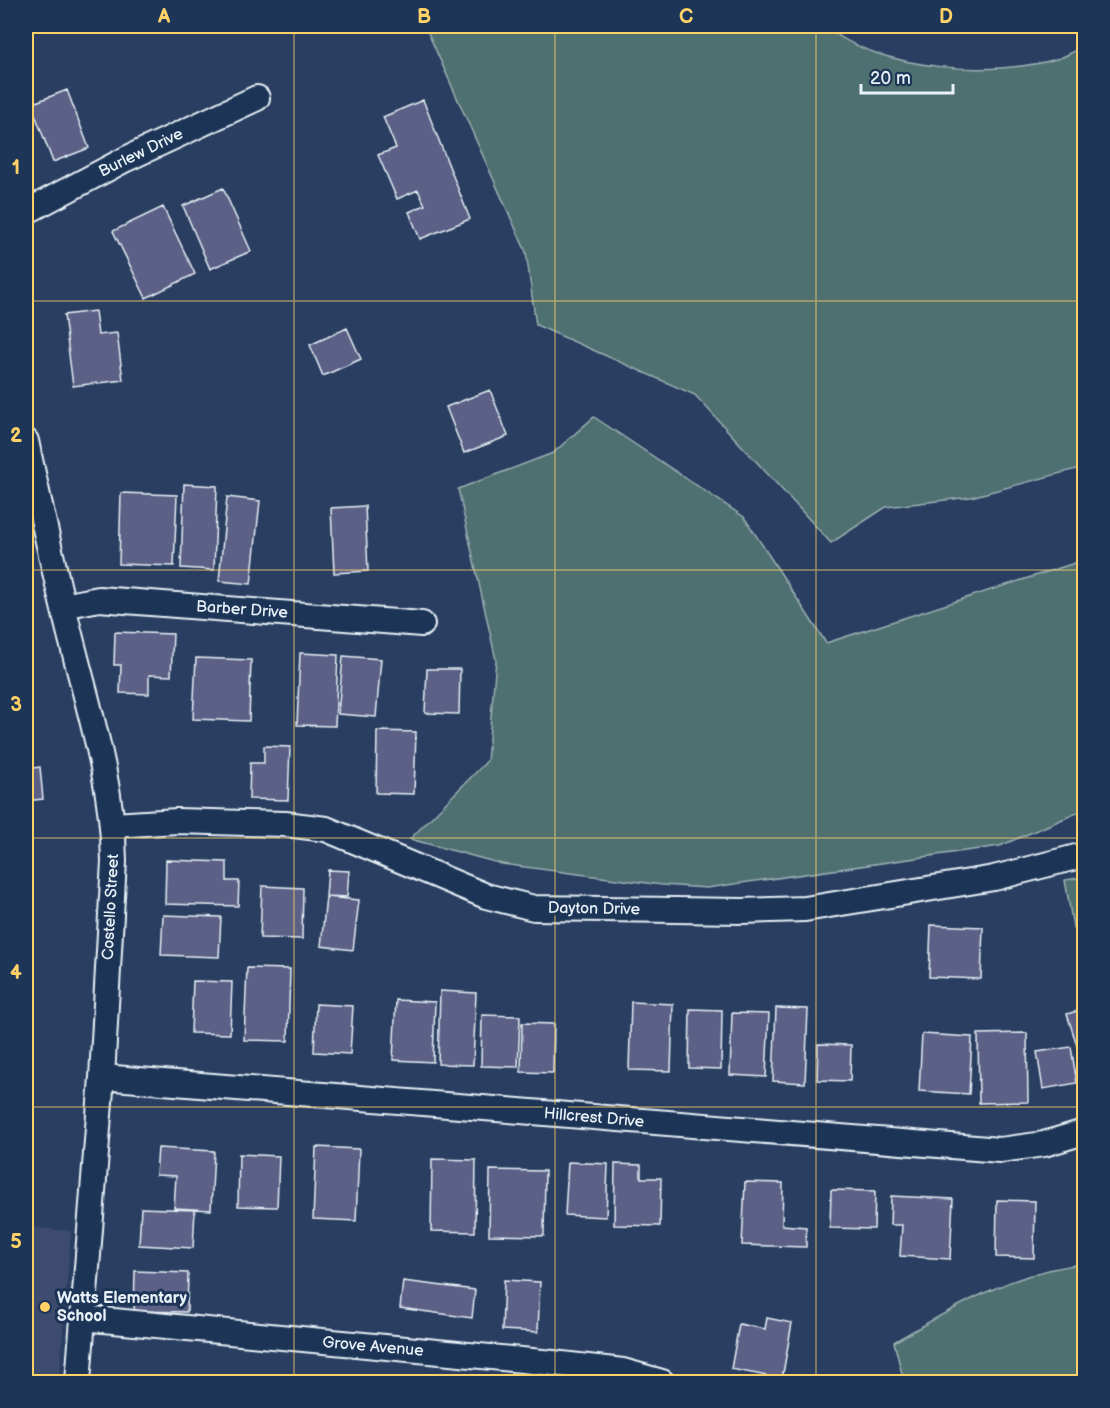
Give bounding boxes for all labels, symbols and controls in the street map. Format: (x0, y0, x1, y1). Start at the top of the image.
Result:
text: A (157, 5, 171, 29)
text: B (417, 5, 431, 29)
text: C (679, 5, 693, 29)
text: D (939, 5, 953, 29)
scale bar (861, 57, 952, 95)
text: 20 m (870, 68, 911, 89)
street label: Burlew Drive (96, 124, 187, 182)
text: 1 (12, 156, 20, 180)
text: 2 (10, 424, 22, 448)
street label: Barber Drive (195, 597, 289, 623)
text: 3 (10, 693, 22, 717)
street label: Costello Street (99, 853, 123, 961)
street label: Dayton Drive (548, 899, 641, 919)
text: 4 (10, 961, 22, 985)
street label: Hillcrest Drive (543, 1104, 645, 1132)
text: 5 (10, 1230, 22, 1254)
place label: Watts Elementary School (57, 1289, 187, 1326)
marker: Watts Elementary School (38, 1300, 52, 1314)
street label: Grove Avenue (322, 1333, 425, 1361)

